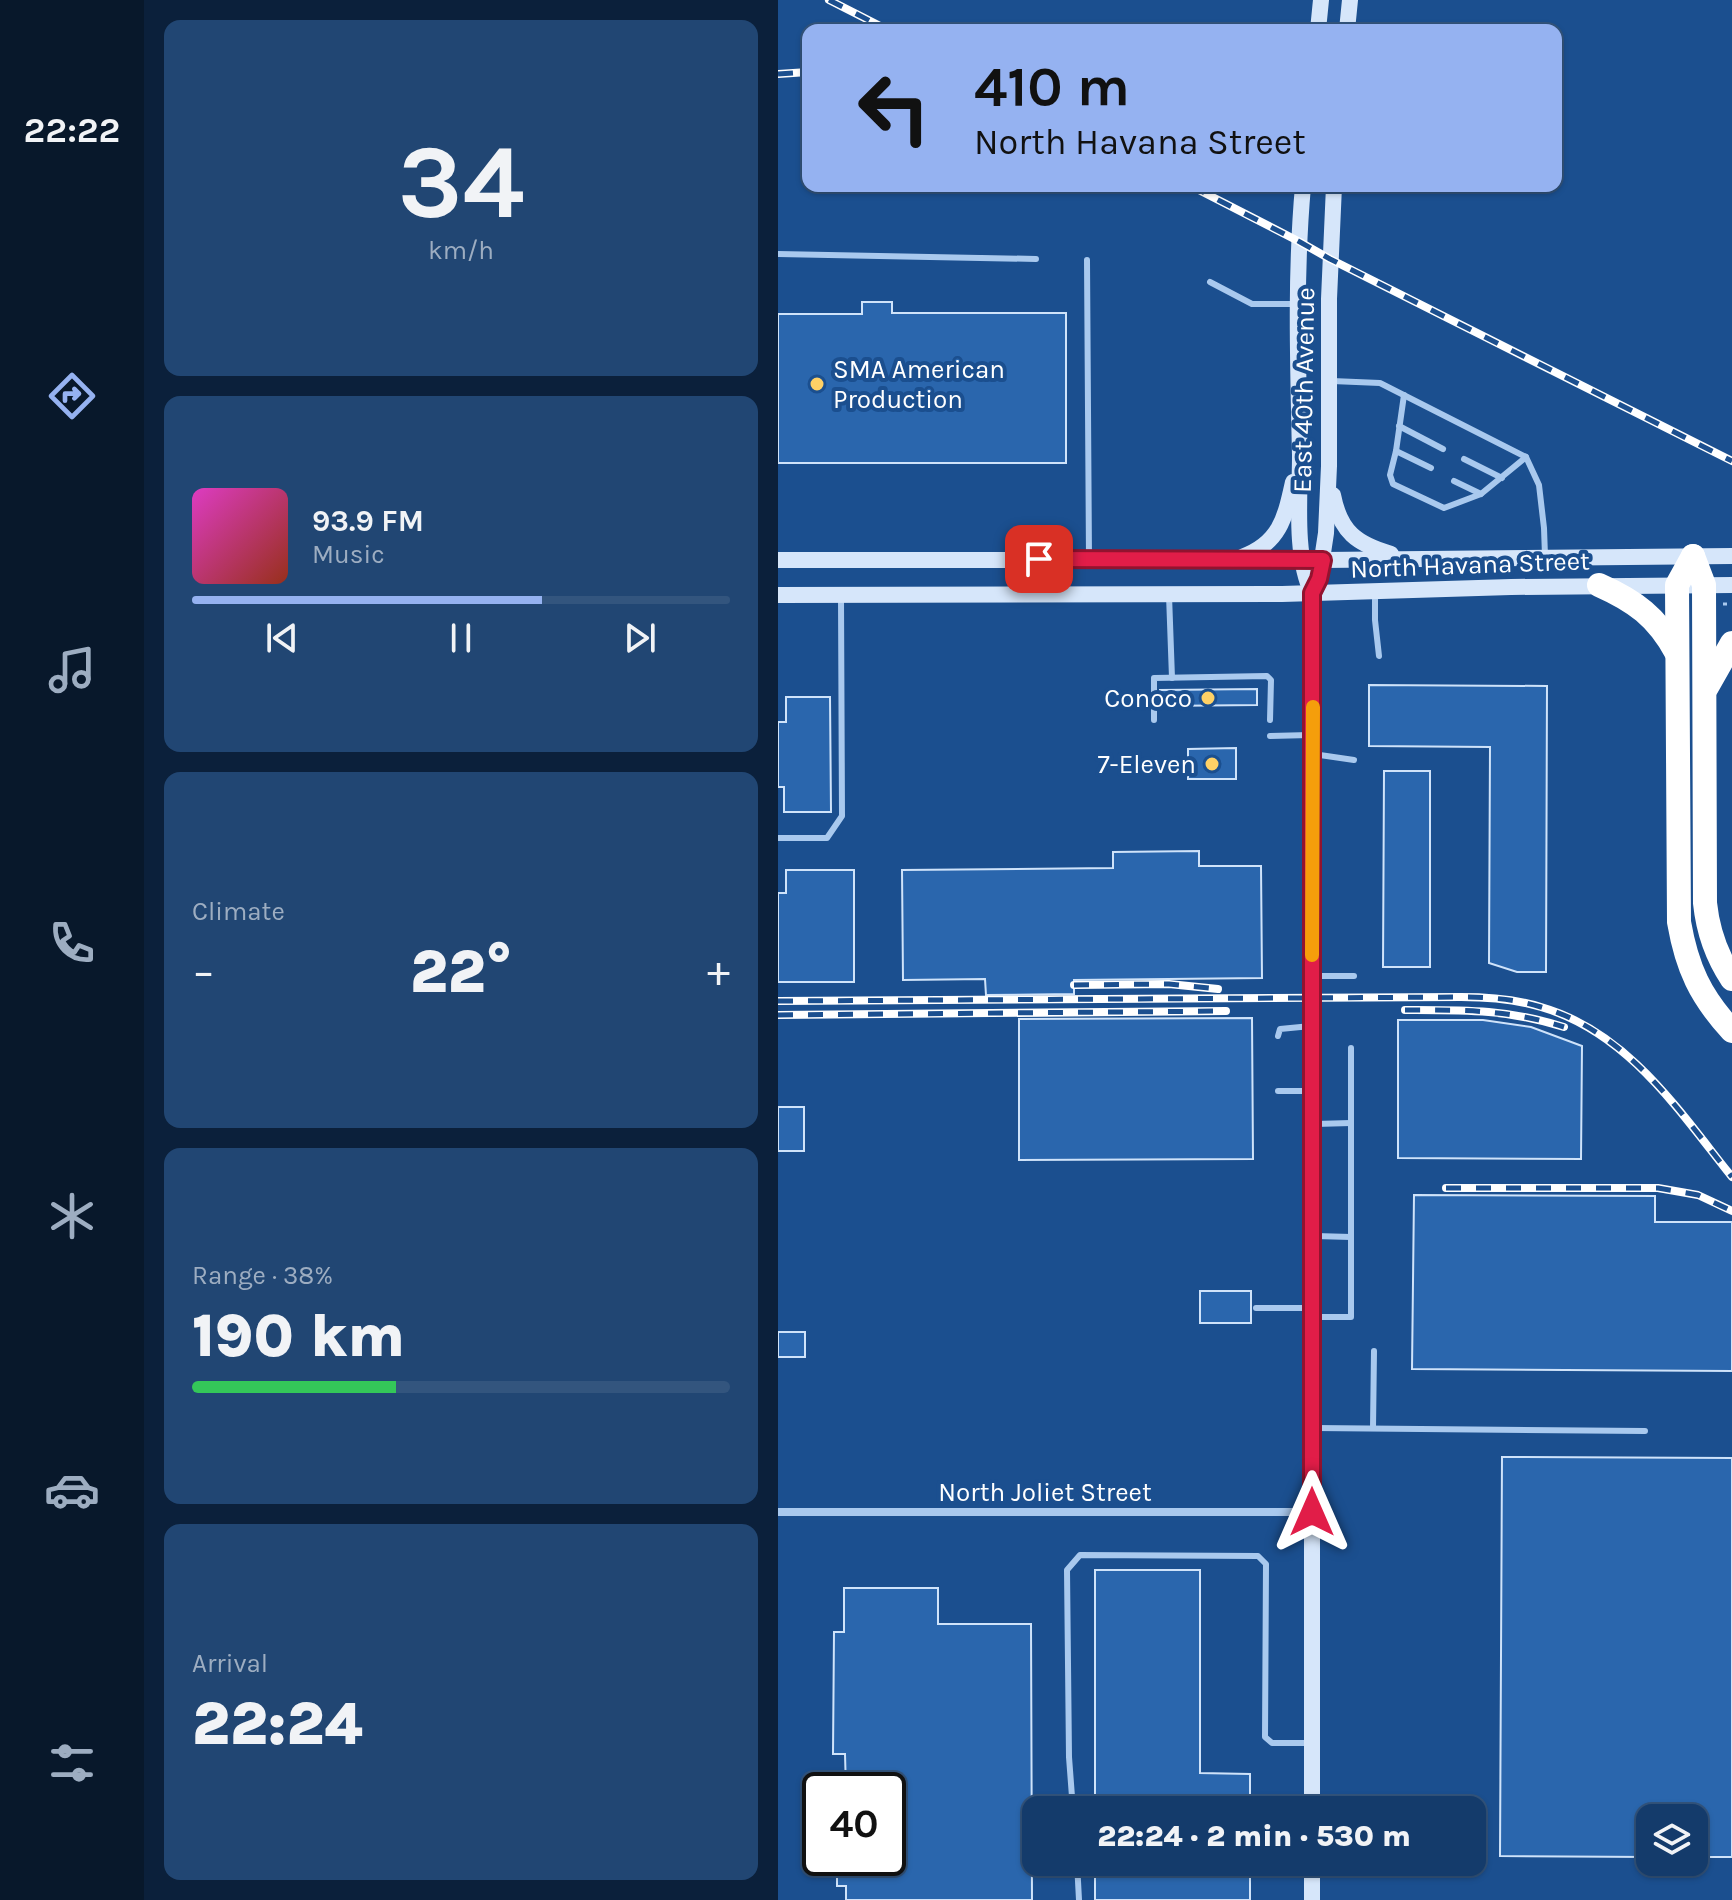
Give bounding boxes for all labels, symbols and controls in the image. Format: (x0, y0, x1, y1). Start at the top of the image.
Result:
text: 410 m (974, 54, 1130, 119)
icon: left (842, 56, 946, 160)
text: 22:22 (24, 109, 120, 151)
text: North Havana Street (974, 121, 1306, 163)
text: 34 (398, 122, 524, 243)
text: km/h (428, 235, 494, 266)
street label: East 40th Avenue (1287, 287, 1321, 493)
place label: SMA American Production (833, 354, 1005, 415)
icon: directions (44, 368, 100, 424)
marker: SMA American Production (808, 375, 826, 393)
text: 93.9 FM (312, 503, 424, 539)
pin (1005, 525, 1073, 593)
icon: arrive (1017, 537, 1061, 581)
text: Music (312, 539, 385, 570)
street label: North Havana Street (1350, 545, 1591, 585)
icon: previous (260, 616, 304, 660)
icon: pause (439, 616, 483, 660)
icon: next (618, 616, 662, 660)
icon: music (44, 642, 100, 698)
place label: Conoco (1104, 683, 1192, 714)
marker: Conoco (1199, 689, 1217, 707)
place label: 7-Eleven (1097, 749, 1196, 780)
marker: 7-Eleven (1203, 755, 1221, 773)
text: Climate (192, 896, 285, 927)
icon: phone (44, 915, 100, 971)
text: 22° (410, 937, 512, 1007)
text: − (192, 946, 215, 997)
text: + (707, 946, 730, 997)
icon: climate (44, 1188, 100, 1244)
text: Range · 38% (192, 1260, 333, 1291)
text: 190 km (192, 1301, 405, 1371)
icon: car (44, 1462, 100, 1518)
position arrow (1270, 1470, 1354, 1554)
street label: North Joliet Street (938, 1477, 1152, 1508)
text: Arrival (192, 1648, 268, 1679)
text: 22:24 (192, 1689, 362, 1759)
icon: filters (44, 1735, 100, 1791)
speed limit sign: 40 (802, 1772, 906, 1876)
map controls (1636, 1804, 1708, 1876)
button: layers (1636, 1804, 1708, 1876)
text: 22:24 · 2 min · 530 m (1097, 1818, 1411, 1854)

